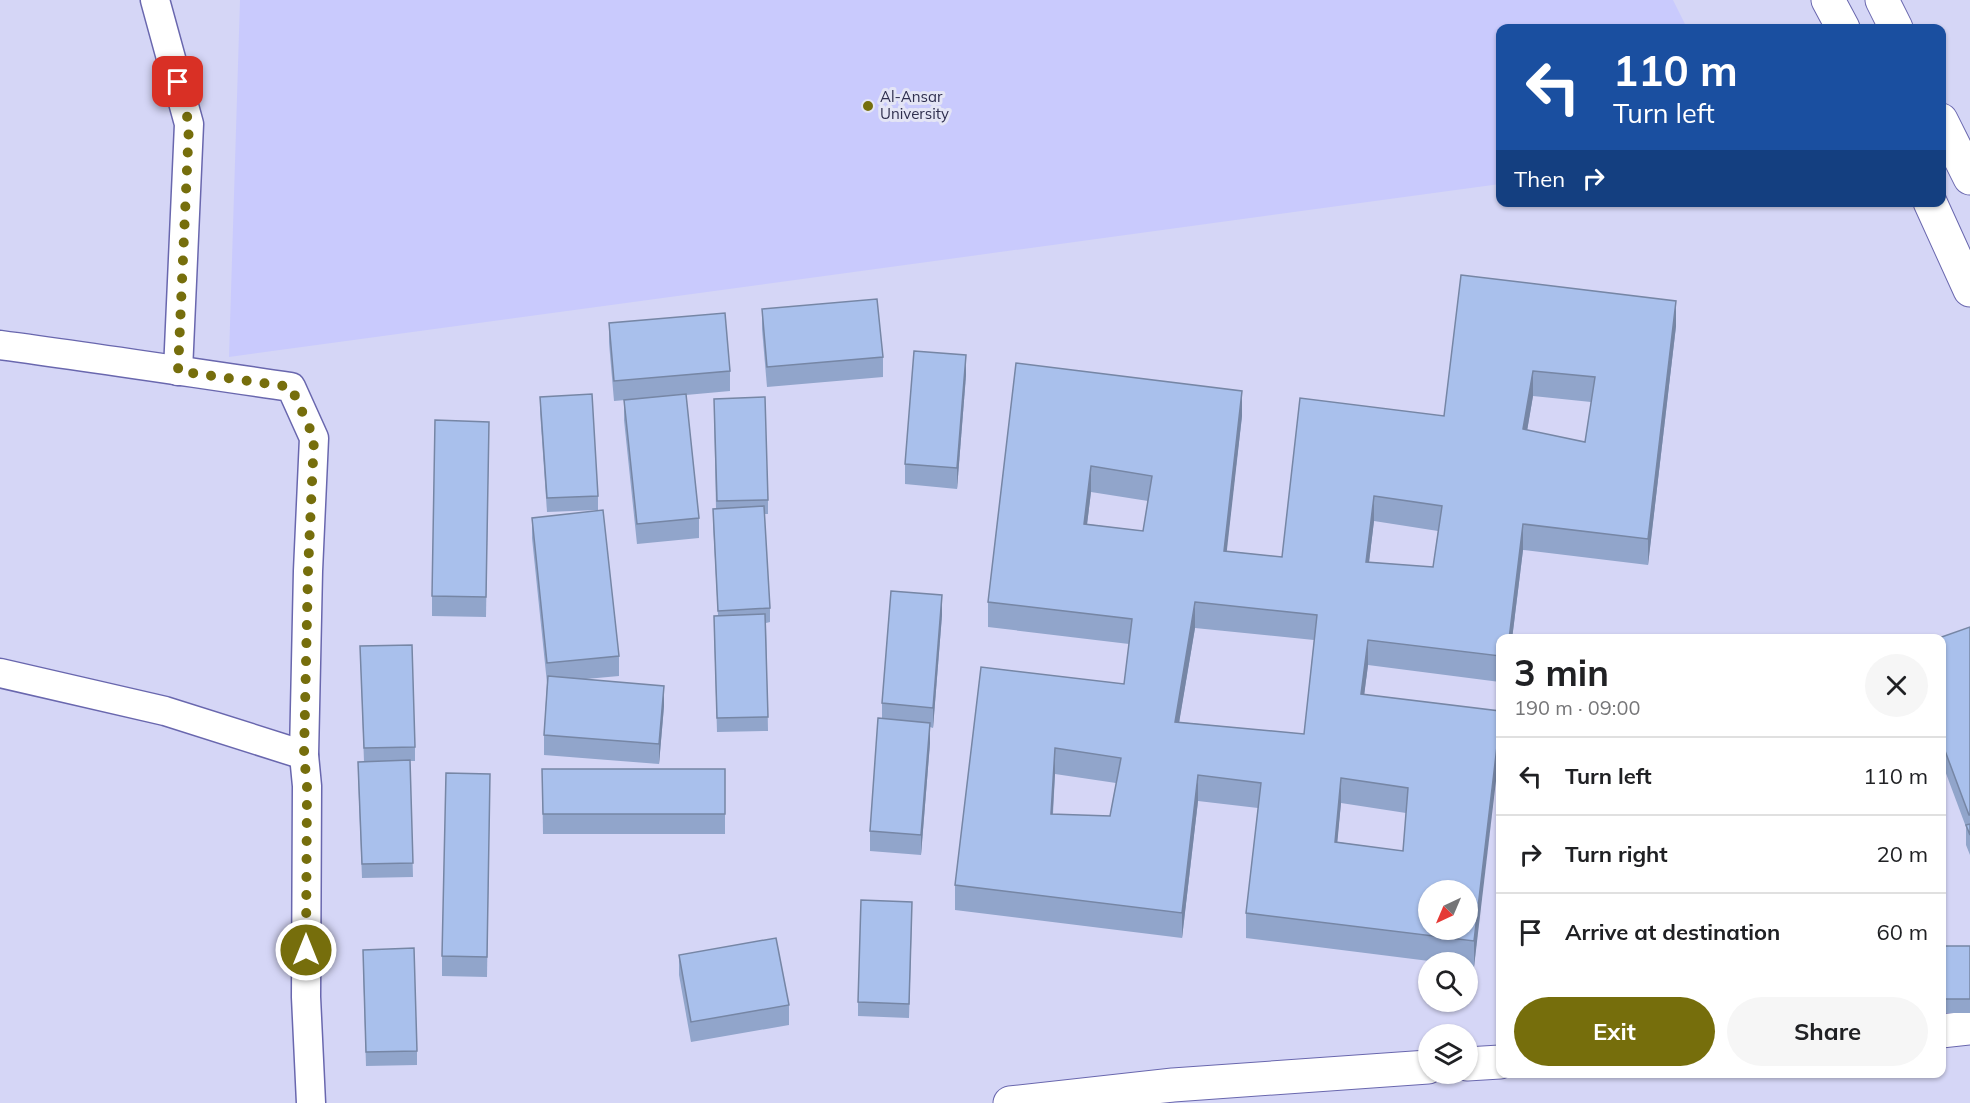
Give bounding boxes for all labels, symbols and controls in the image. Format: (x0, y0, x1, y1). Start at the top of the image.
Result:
text: 110 m (1613, 44, 1738, 97)
icon: left (1514, 48, 1592, 126)
pin (152, 56, 203, 107)
icon: arrive (161, 65, 194, 98)
place label: Al-Ansar University (880, 87, 949, 123)
text: Turn left (1613, 96, 1715, 130)
marker: Al-Ansar University (861, 99, 875, 113)
icon: right (1577, 162, 1610, 195)
text: Then (1514, 165, 1565, 193)
text: 3 min (1514, 650, 1609, 695)
button: close (1865, 654, 1928, 717)
text: 190 m · 09:00 (1514, 695, 1640, 720)
icon: left (1514, 760, 1547, 793)
text: Turn left (1565, 762, 1652, 790)
text: 110 m (1863, 762, 1928, 790)
icon: right (1514, 838, 1547, 871)
text: Turn right (1565, 840, 1668, 868)
text: 20 m (1877, 840, 1928, 868)
north arrow (1418, 880, 1478, 940)
map controls (1418, 880, 1478, 1084)
icon: arrive (1514, 916, 1547, 949)
position arrow (274, 918, 338, 982)
text: Arrive at destination (1565, 918, 1780, 946)
text: 60 m (1877, 918, 1928, 946)
button: search (1418, 952, 1478, 1012)
button: Exit (1514, 997, 1715, 1066)
button: Share (1727, 997, 1928, 1066)
button: layers (1418, 1024, 1478, 1084)

